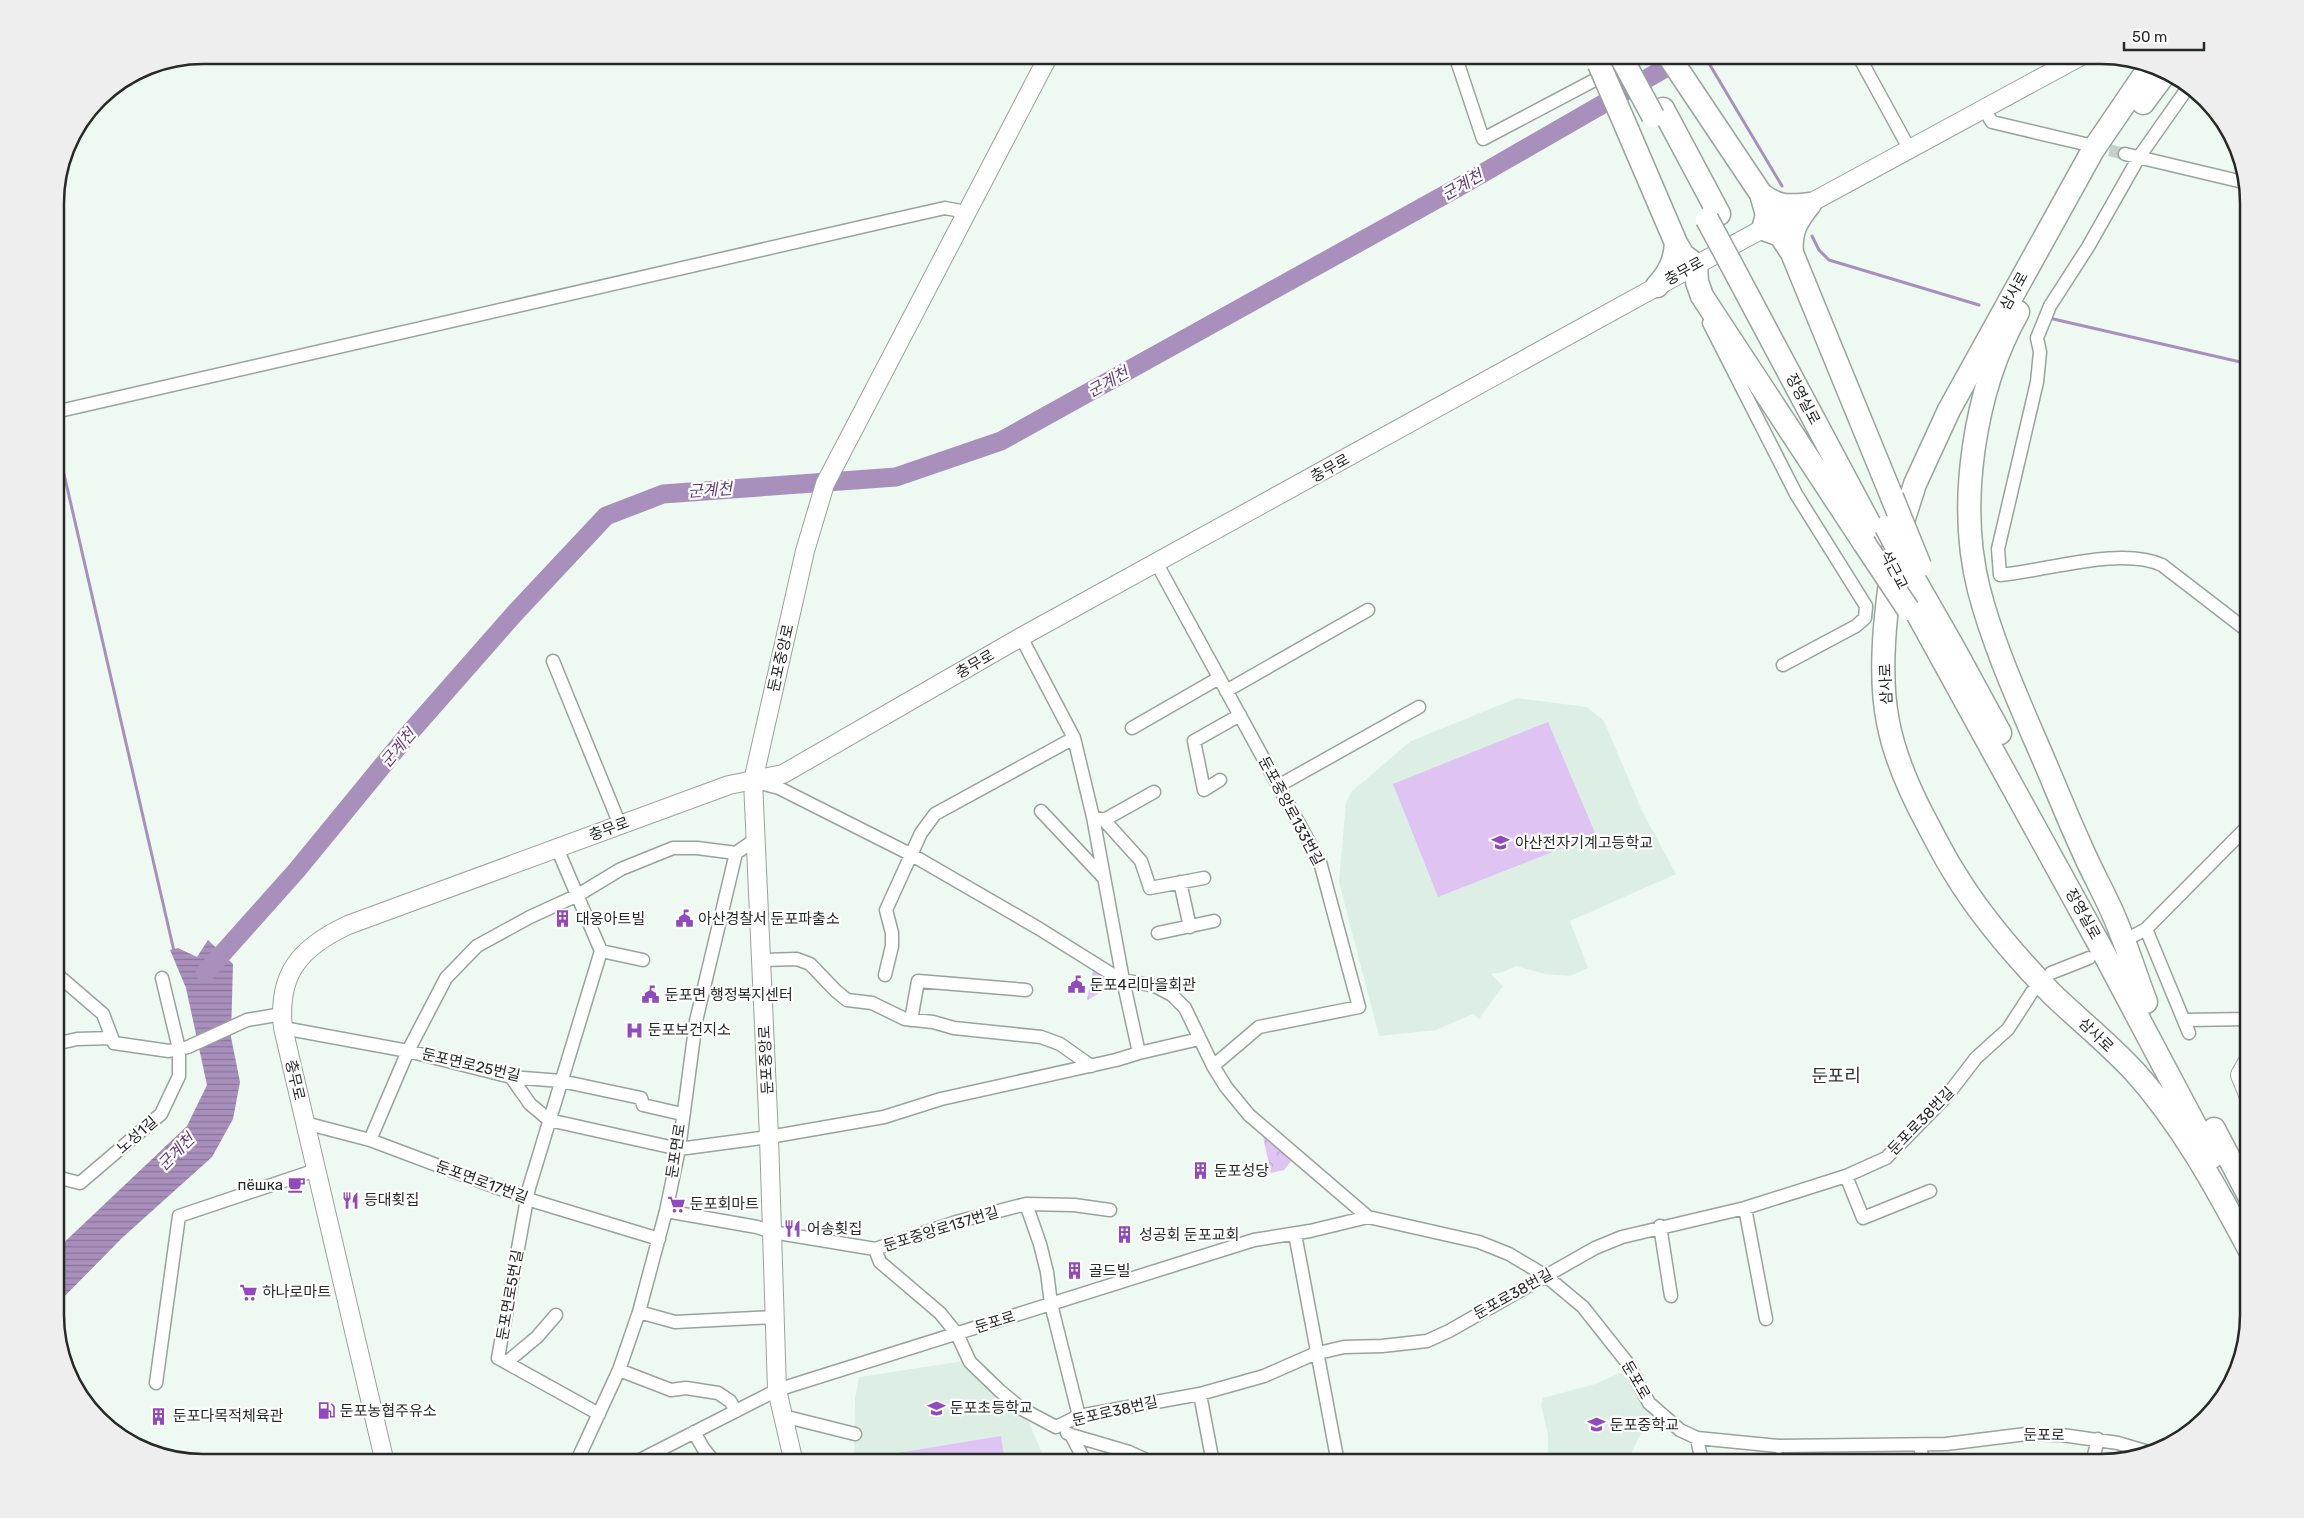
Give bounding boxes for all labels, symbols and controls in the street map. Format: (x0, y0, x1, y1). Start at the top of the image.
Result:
scale bar (2124, 20, 2204, 52)
text: 50 m (2132, 28, 2167, 46)
water label: 군계천 (1438, 165, 1488, 204)
street label: 충무로 (1662, 253, 1706, 289)
street label: 삼사로 (1996, 269, 2032, 313)
water label: 군계천 (1084, 362, 1134, 401)
street label: 장영실로 (1782, 370, 1824, 428)
street label: 충무로 (1308, 450, 1352, 486)
water label: 군계천 (687, 479, 735, 501)
street label: 석근교 (1876, 547, 1912, 593)
street label: 둔포중앙로 (764, 622, 798, 694)
street label: 충무로 (953, 646, 997, 682)
street label: 삼사로 (1876, 663, 1896, 705)
water label: 군계천 (377, 723, 421, 771)
street label: 둔포중앙로133번길 (1255, 753, 1327, 869)
street label: 충무로 (586, 813, 632, 845)
school or university icon: 아산전자기계고등학교 (1491, 833, 1511, 853)
place label: 아산전자기계고등학교 (1515, 834, 1653, 852)
street label: 장영실로 (2062, 885, 2104, 943)
building icon: 대웅아트빌 (552, 909, 572, 929)
public building icon: 아산경찰서 둔포파출소 (674, 909, 694, 929)
place label: 대웅아트빌 (576, 910, 645, 928)
place label: 아산경찰서 둔포파출소 (698, 910, 840, 928)
public building icon: 둔포4리마을회관 (1066, 975, 1086, 995)
place label: 둔포4리마을회관 (1090, 976, 1196, 994)
public building icon: 둔포면 행정복지센터 (641, 985, 661, 1005)
place label: 둔포면 행정복지센터 (665, 986, 793, 1004)
street label: 삼사로 (2075, 1014, 2117, 1056)
hospital icon: 둔포보건지소 (624, 1020, 644, 1040)
place label: 둔포보건지소 (648, 1021, 731, 1039)
street label: 둔포중앙로 (755, 1025, 777, 1095)
street label: 둔포면로25번길 (420, 1045, 522, 1085)
street label: 충무로 (282, 1058, 308, 1102)
district label: 둔포리 (1811, 1065, 1861, 1087)
street label: 둔포로38번길 (1884, 1083, 1958, 1159)
street label: 노성1길 (113, 1113, 161, 1157)
street label: 둔포면로 (663, 1122, 689, 1180)
water label: 군계천 (154, 1128, 200, 1174)
street label: 둔포면로17번길 (433, 1157, 531, 1207)
building icon: 둔포성당 (1190, 1161, 1210, 1181)
place label: 둔포성당 (1214, 1162, 1269, 1180)
cafe icon: пёшка (287, 1175, 307, 1195)
place label: пёшка (238, 1176, 283, 1194)
restaurant icon: 등대횟집 (340, 1190, 360, 1210)
place label: 등대횟집 (364, 1191, 419, 1209)
supermarket icon: 둔포회마트 (666, 1194, 686, 1214)
place label: 둔포회마트 (690, 1195, 759, 1213)
street label: 둔포중앙로137번길 (881, 1203, 1001, 1255)
restaurant icon: 어송횟집 (783, 1219, 803, 1239)
place label: 어송횟집 (807, 1220, 862, 1238)
building icon: 성공회 둔포교회 (1115, 1225, 1135, 1245)
place label: 성공회 둔포교회 (1139, 1226, 1239, 1244)
street label: 둔포면로5번길 (493, 1248, 527, 1342)
building icon: 골드빌 (1065, 1261, 1085, 1281)
place label: 골드빌 (1089, 1262, 1130, 1280)
street label: 둔포로38번길 (1470, 1265, 1556, 1323)
supermarket icon: 하나로마트 (238, 1282, 258, 1302)
place label: 하나로마트 (262, 1283, 331, 1301)
street label: 둔포로 (973, 1307, 1017, 1337)
street label: 둔포로 (1618, 1358, 1654, 1402)
street label: 둔포로38번길 (1070, 1392, 1160, 1430)
school or university icon: 둔포초등학교 (926, 1398, 946, 1418)
place label: 둔포초등학교 (950, 1399, 1033, 1417)
fuel station icon: 둔포농협주유소 (316, 1401, 336, 1421)
place label: 둔포농협주유소 (340, 1402, 437, 1420)
building icon: 둔포다목적체육관 (149, 1406, 169, 1426)
place label: 둔포다목적체육관 (173, 1407, 284, 1425)
school or university icon: 둔포중학교 (1586, 1415, 1606, 1435)
place label: 둔포중학교 (1610, 1416, 1679, 1434)
street label: 둔포로 (2023, 1426, 2065, 1444)

